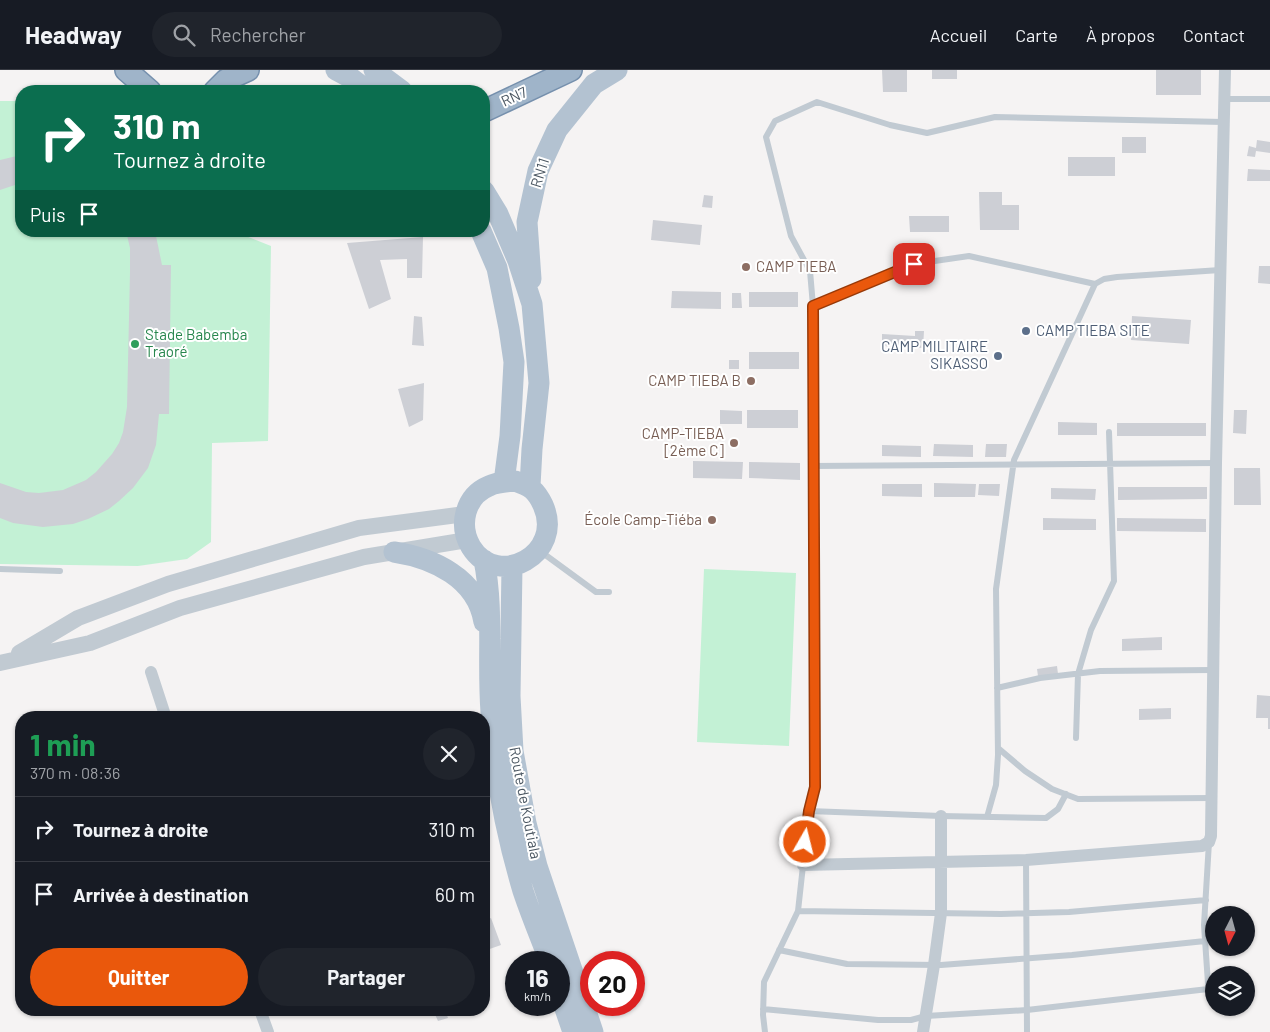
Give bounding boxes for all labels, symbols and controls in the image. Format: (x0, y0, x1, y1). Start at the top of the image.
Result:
search box (152, 12, 502, 57)
text: Headway (25, 20, 122, 49)
icon: search (170, 21, 198, 49)
text: Rechercher (210, 23, 306, 46)
text: Accueil (930, 24, 987, 46)
text: Carte (1015, 24, 1058, 46)
text: À propos (1086, 24, 1155, 46)
text: Contact (1183, 24, 1245, 46)
street label: RN7 (498, 82, 529, 110)
text: 310 m (113, 104, 200, 146)
icon: right (30, 105, 95, 170)
text: Tournez à droite (113, 146, 266, 172)
street label: RN11 (526, 156, 552, 190)
icon: arrive (75, 200, 103, 228)
text: Puis (30, 203, 65, 226)
pin (893, 243, 935, 285)
icon: arrive (900, 250, 928, 278)
place label: CAMP TIEBA (756, 257, 836, 275)
marker: CAMP TIEBA (740, 261, 752, 273)
place label: CAMP TIEBA SITE (1036, 321, 1150, 339)
place label: Stade Babemba Traoré (145, 325, 247, 360)
marker: CAMP TIEBA SITE (1020, 325, 1032, 337)
place label: CAMP MILITAIRE SIKASSO (881, 337, 988, 372)
marker: Stade Babemba Traoré (129, 338, 141, 350)
marker: CAMP MILITAIRE SIKASSO (992, 350, 1004, 362)
place label: CAMP TIEBA B (648, 371, 741, 389)
marker: CAMP TIEBA B (745, 375, 757, 387)
place label: CAMP-TIEBA [2ème C] (642, 424, 724, 459)
marker: CAMP-TIEBA [2ème C] (728, 437, 740, 449)
place label: École Camp-Tiéba (584, 510, 702, 528)
marker: École Camp-Tiéba (706, 514, 718, 526)
text: 1 min (30, 726, 96, 762)
button: close (423, 728, 475, 780)
street label: Route de Koutiala (506, 745, 546, 860)
text: 370 m · 08:36 (30, 763, 120, 782)
icon: right (30, 815, 58, 843)
position arrow (778, 815, 830, 867)
text: Tournez à droite (73, 818, 209, 841)
text: 310 m (428, 818, 475, 841)
icon: arrive (30, 880, 58, 908)
text: Arrivée à destination (73, 883, 249, 906)
text: 60 m (435, 883, 475, 906)
north arrow (1205, 906, 1255, 956)
map controls (1205, 906, 1255, 1016)
button: Quitter (30, 948, 248, 1006)
button: Partager (258, 948, 475, 1006)
speed limit sign: 20 (580, 951, 645, 1016)
text: 16 (526, 962, 549, 992)
button: layers (1205, 966, 1255, 1016)
text: km/h (524, 989, 551, 1003)

